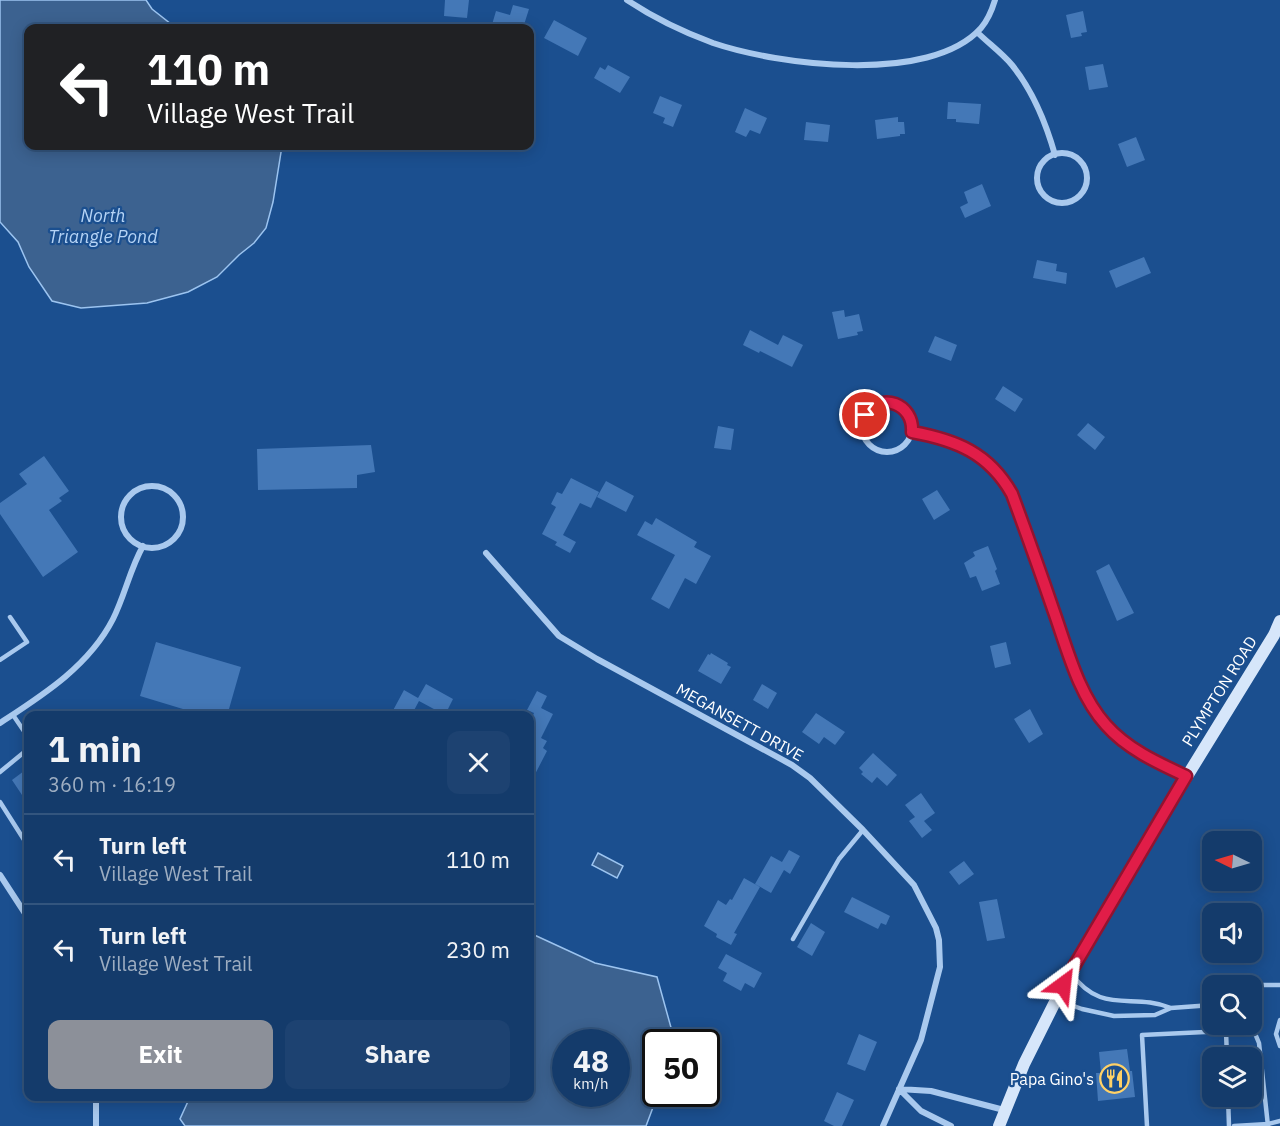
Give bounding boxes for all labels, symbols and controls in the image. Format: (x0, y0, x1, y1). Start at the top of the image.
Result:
text: 110 m (147, 42, 270, 97)
icon: left (48, 48, 126, 126)
text: Village West Trail (147, 95, 354, 130)
water label: North Triangle Pond (48, 204, 158, 248)
pin (839, 389, 890, 440)
icon: arrive (848, 398, 881, 431)
street label: PLYMPTON ROAD (1177, 632, 1261, 750)
street label: MEGANSETT DRIVE (673, 679, 807, 765)
text: 1 min (48, 725, 142, 772)
button: close (447, 731, 510, 794)
text: 360 m · 16:19 (48, 771, 176, 798)
text: Turn left (99, 831, 187, 860)
north arrow (1202, 831, 1262, 891)
map controls (1202, 831, 1262, 1107)
icon: left (48, 843, 81, 876)
text: 110 m (446, 845, 510, 874)
text: Village West Trail (99, 860, 253, 887)
button: sound (1202, 903, 1262, 963)
text: Turn left (99, 921, 187, 950)
icon: left (48, 933, 81, 966)
text: 230 m (446, 935, 510, 964)
text: Village West Trail (99, 950, 253, 977)
position arrow (1031, 953, 1095, 1017)
button: search (1202, 975, 1262, 1035)
button: Exit (48, 1020, 273, 1089)
button: Share (285, 1020, 510, 1089)
speed limit sign: 50 (642, 1029, 720, 1107)
text: 48 (573, 1041, 609, 1080)
button: layers (1202, 1047, 1262, 1107)
restaurant icon: Papa Gino's (1099, 1063, 1131, 1095)
place label: Papa Gino's (1010, 1069, 1094, 1089)
text: km/h (573, 1074, 609, 1093)

